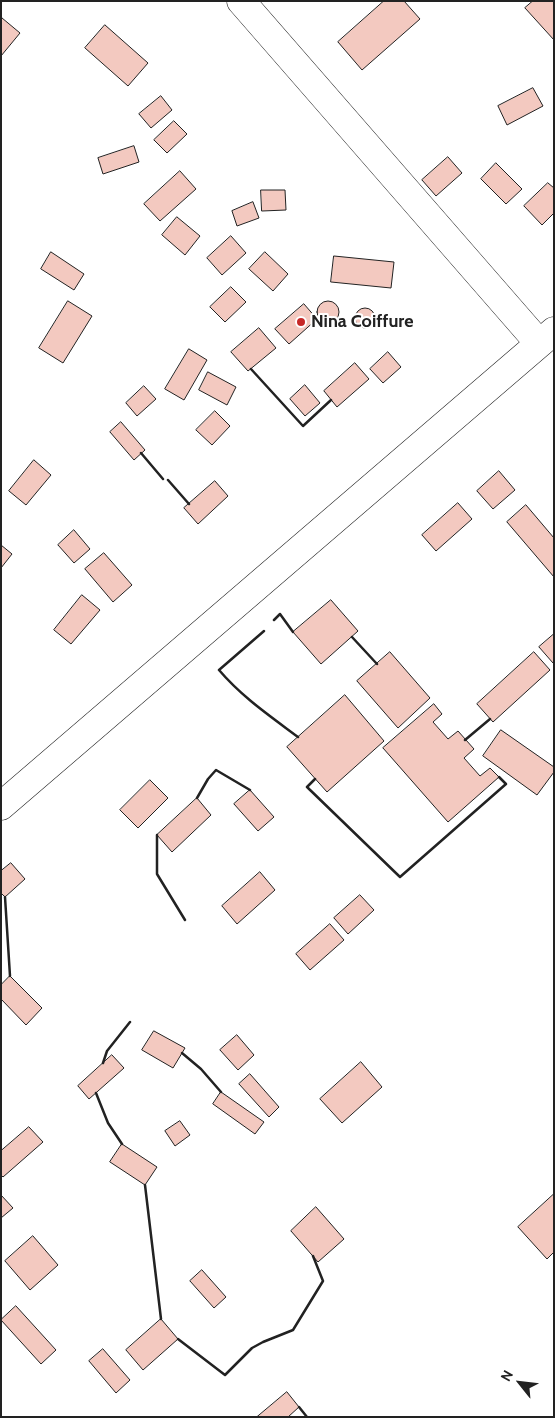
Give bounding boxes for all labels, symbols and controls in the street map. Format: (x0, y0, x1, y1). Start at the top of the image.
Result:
place label: Nina Coiffure (311, 311, 413, 333)
marker: Nina Coiffure (295, 316, 307, 328)
north arrow (495, 1358, 545, 1408)
text: N (497, 1367, 517, 1384)

